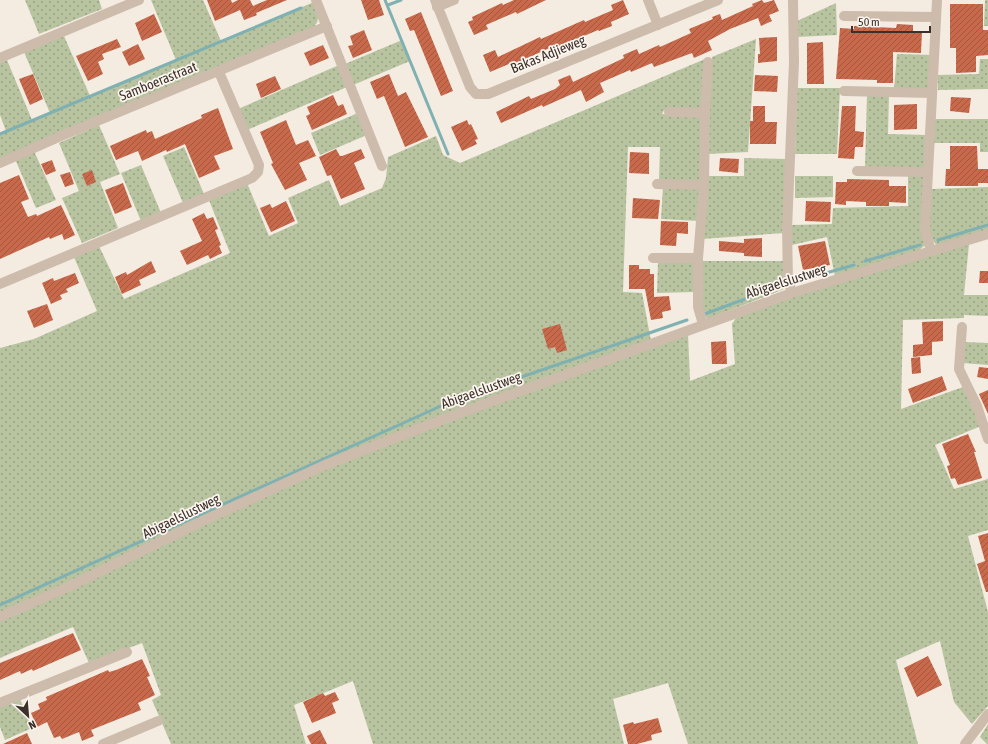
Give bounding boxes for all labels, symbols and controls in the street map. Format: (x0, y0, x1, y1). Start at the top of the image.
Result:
scale bar (852, 8, 930, 34)
text: 50 m (858, 15, 880, 29)
street label: Bakas Adjieweg (508, 32, 588, 76)
street label: Samboerastraat (117, 58, 199, 104)
street label: Abigaelslustweg (744, 260, 828, 302)
street label: Abigaelslustweg (439, 368, 523, 412)
street label: Abigaelslustweg (140, 490, 222, 542)
north arrow (8, 696, 48, 736)
text: N (27, 718, 38, 732)

